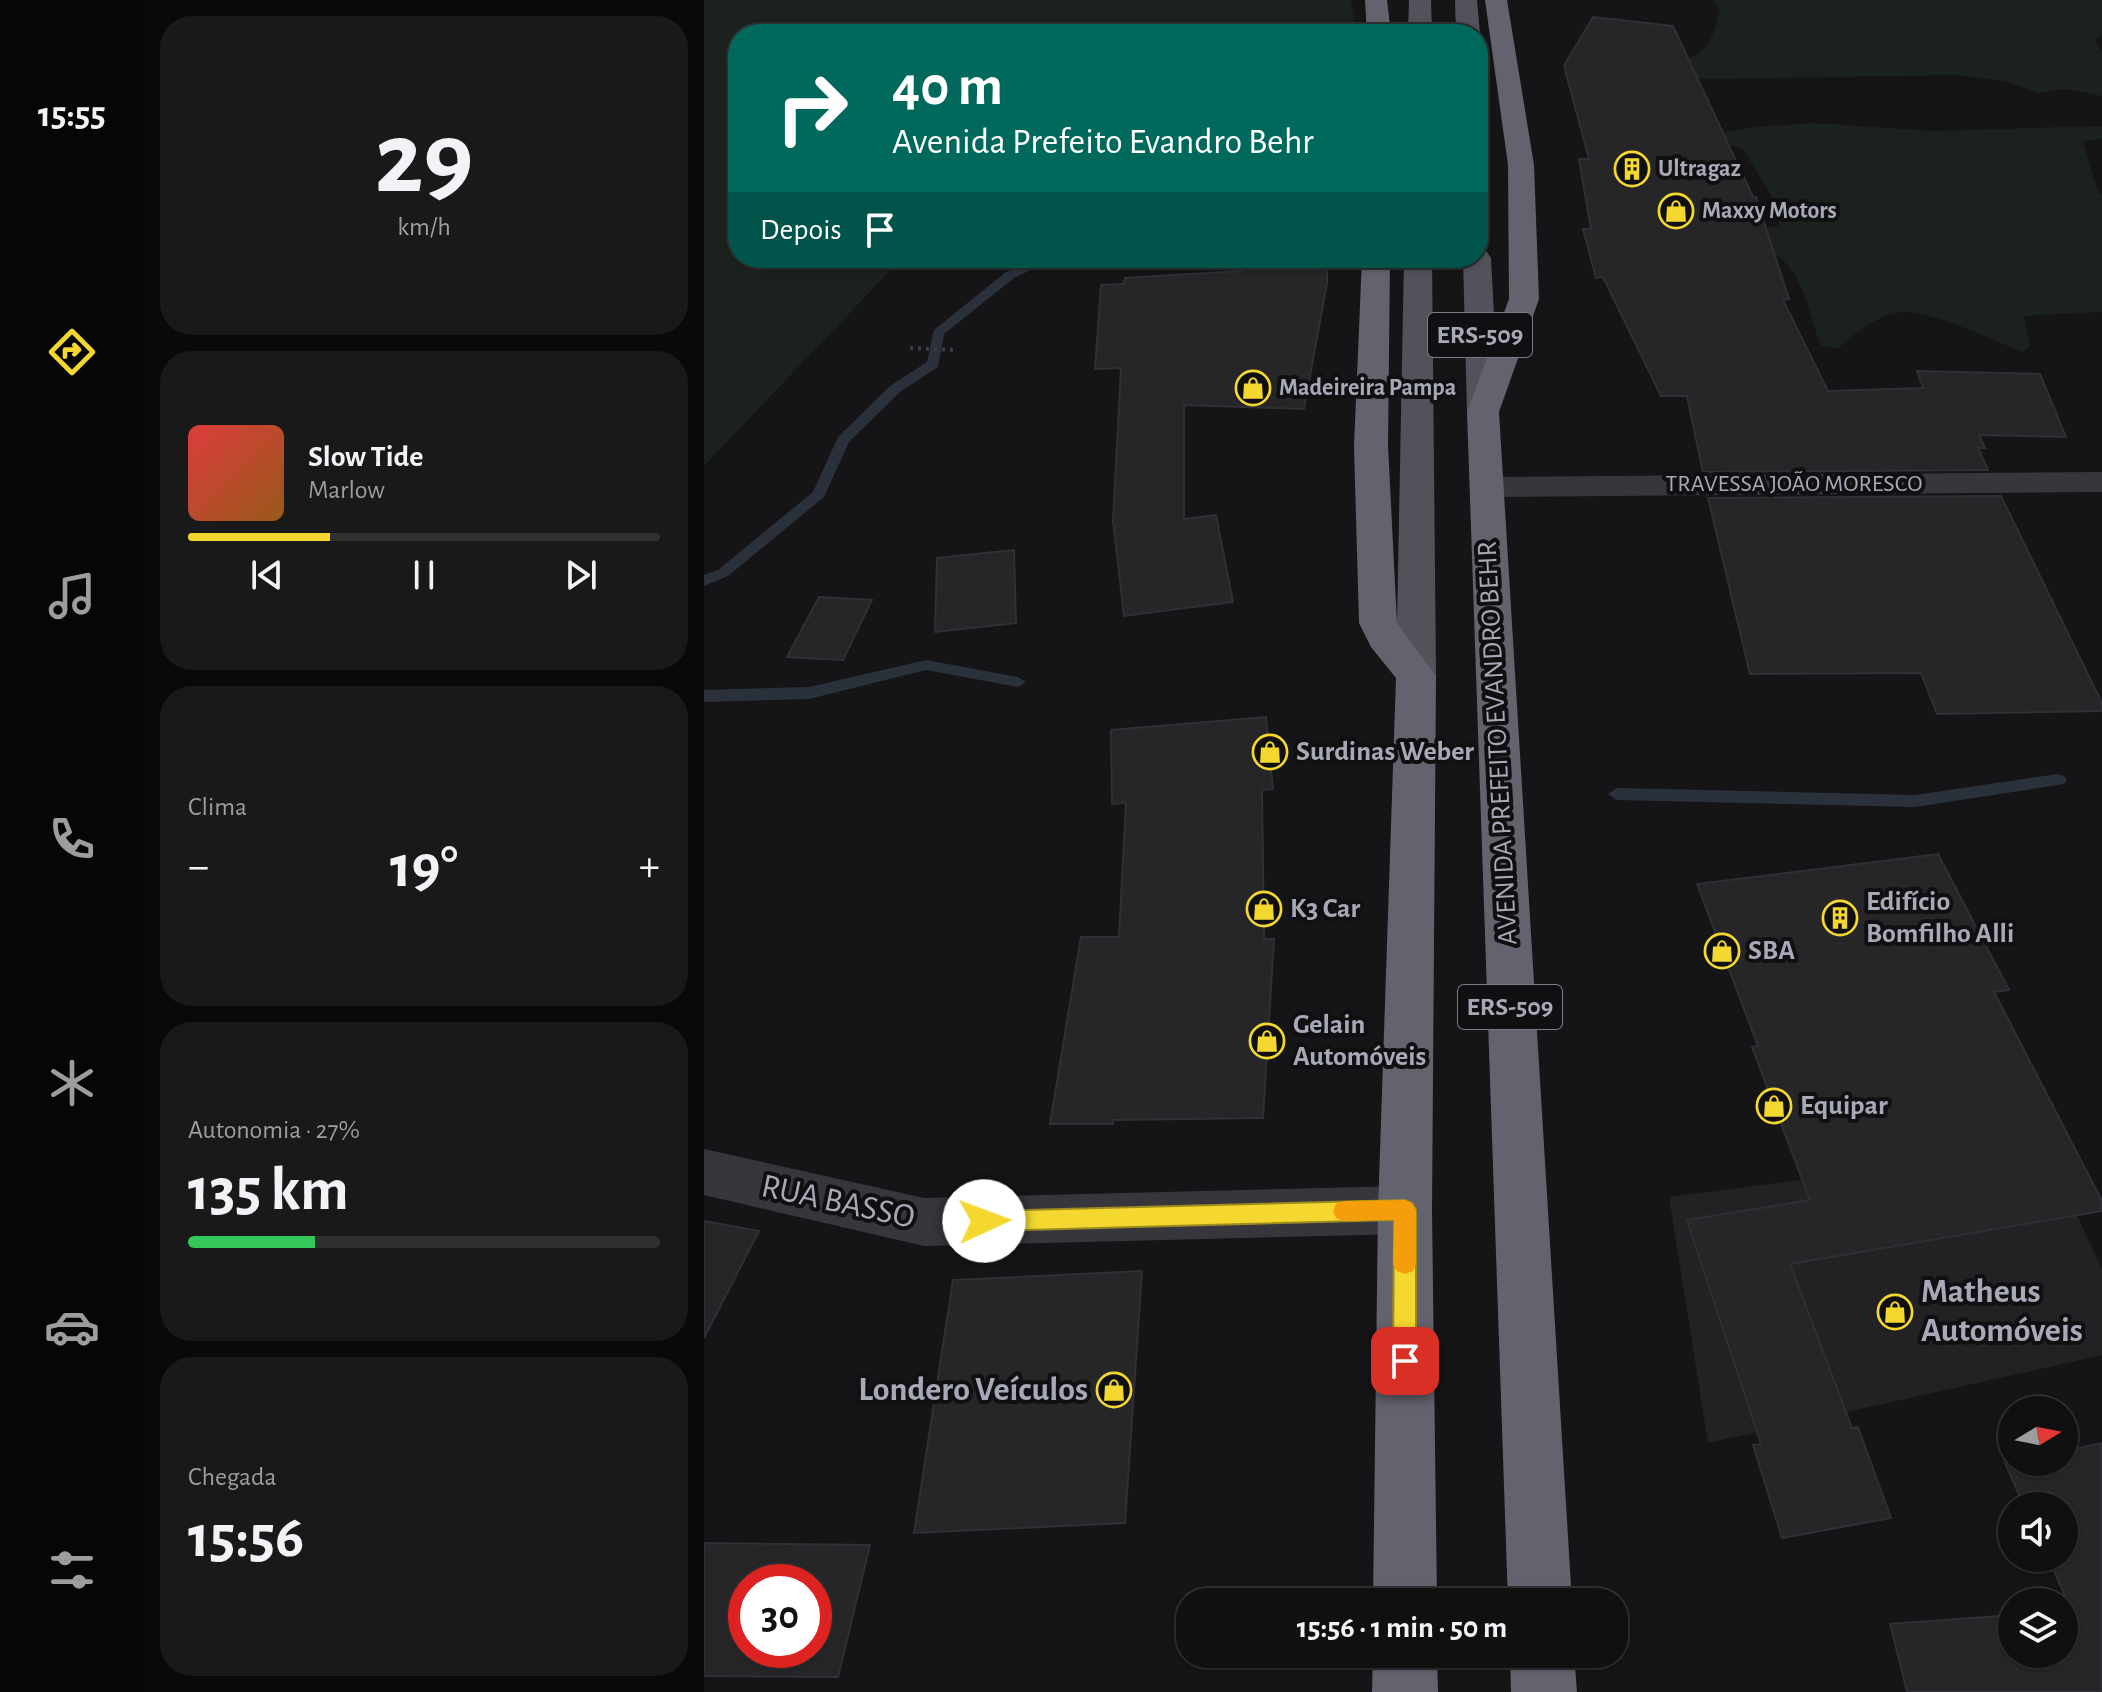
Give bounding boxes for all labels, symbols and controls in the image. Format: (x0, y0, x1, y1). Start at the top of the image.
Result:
icon: right (760, 56, 864, 160)
text: 40 m (892, 59, 1003, 115)
text: 15:55 (38, 97, 106, 133)
text: 29 (374, 108, 474, 212)
text: Avenida Prefeito Evandro Behr (892, 124, 1314, 160)
building icon: Ultragaz (1613, 150, 1651, 188)
place label: Ultragaz (1658, 157, 1741, 181)
shop icon: Maxxy Motors (1657, 192, 1695, 230)
place label: Maxxy Motors (1702, 199, 1837, 223)
icon: arrive (858, 208, 902, 252)
text: km/h (397, 214, 451, 240)
text: Depois (760, 215, 842, 245)
road number: ERS-509 (1428, 313, 1532, 357)
icon: directions (44, 324, 100, 380)
shop icon: Madeireira Pampa (1234, 369, 1272, 407)
place label: Madeireira Pampa (1279, 376, 1456, 400)
text: Slow Tide (308, 442, 423, 472)
street label: TRAVESSA JOÃO MORESCO (1666, 470, 1922, 496)
text: Marlow (308, 477, 385, 503)
street label: AVENIDA PREFEITO EVANDRO BEHR (1473, 540, 1523, 946)
icon: previous (245, 553, 289, 597)
icon: pause (402, 553, 446, 597)
icon: next (559, 553, 603, 597)
icon: music (44, 568, 100, 624)
shop icon: Surdinas Weber (1251, 733, 1289, 771)
place label: Surdinas Weber (1296, 738, 1474, 766)
text: Clima (188, 794, 247, 820)
icon: phone (44, 811, 100, 867)
text: 19° (390, 838, 458, 898)
text: − (188, 845, 209, 889)
text: + (639, 845, 660, 889)
place label: Edifício Bomfilho Alli (1866, 888, 2014, 948)
shop icon: K3 Car (1245, 890, 1283, 928)
place label: K3 Car (1290, 895, 1360, 923)
building icon: Edifício Bomfilho Alli (1821, 899, 1859, 937)
shop icon: SBA (1703, 932, 1741, 970)
place label: SBA (1748, 937, 1795, 965)
road number: ERS-509 (1458, 985, 1562, 1029)
place label: Gelain Automóveis (1293, 1011, 1426, 1071)
shop icon: Gelain Automóveis (1248, 1022, 1286, 1060)
icon: climate (44, 1055, 100, 1111)
shop icon: Equipar (1755, 1087, 1793, 1125)
place label: Equipar (1800, 1092, 1888, 1120)
text: Autonomia · 27% (188, 1117, 360, 1143)
text: 135 km (188, 1161, 349, 1221)
street label: RUA BASSO (758, 1169, 918, 1235)
position arrow (942, 1179, 1026, 1263)
place label: Matheus Automóveis (1921, 1275, 2083, 1348)
shop icon: Matheus Automóveis (1876, 1293, 1914, 1331)
icon: car (44, 1299, 100, 1355)
pin (1371, 1327, 1439, 1395)
icon: arrive (1383, 1339, 1427, 1383)
shop icon: Londero Veículos (1095, 1371, 1133, 1409)
place label: Londero Veículos (858, 1373, 1088, 1407)
north arrow (1998, 1396, 2078, 1476)
map controls (1998, 1396, 2078, 1668)
text: Chegada (188, 1464, 277, 1490)
button: sound (1998, 1492, 2078, 1572)
text: 15:56 (188, 1508, 304, 1568)
icon: filters (44, 1542, 100, 1598)
speed limit sign: 30 (728, 1564, 832, 1668)
button: layers (1998, 1588, 2078, 1668)
text: 15:56 · 1 min · 50 m (1297, 1613, 1507, 1643)

